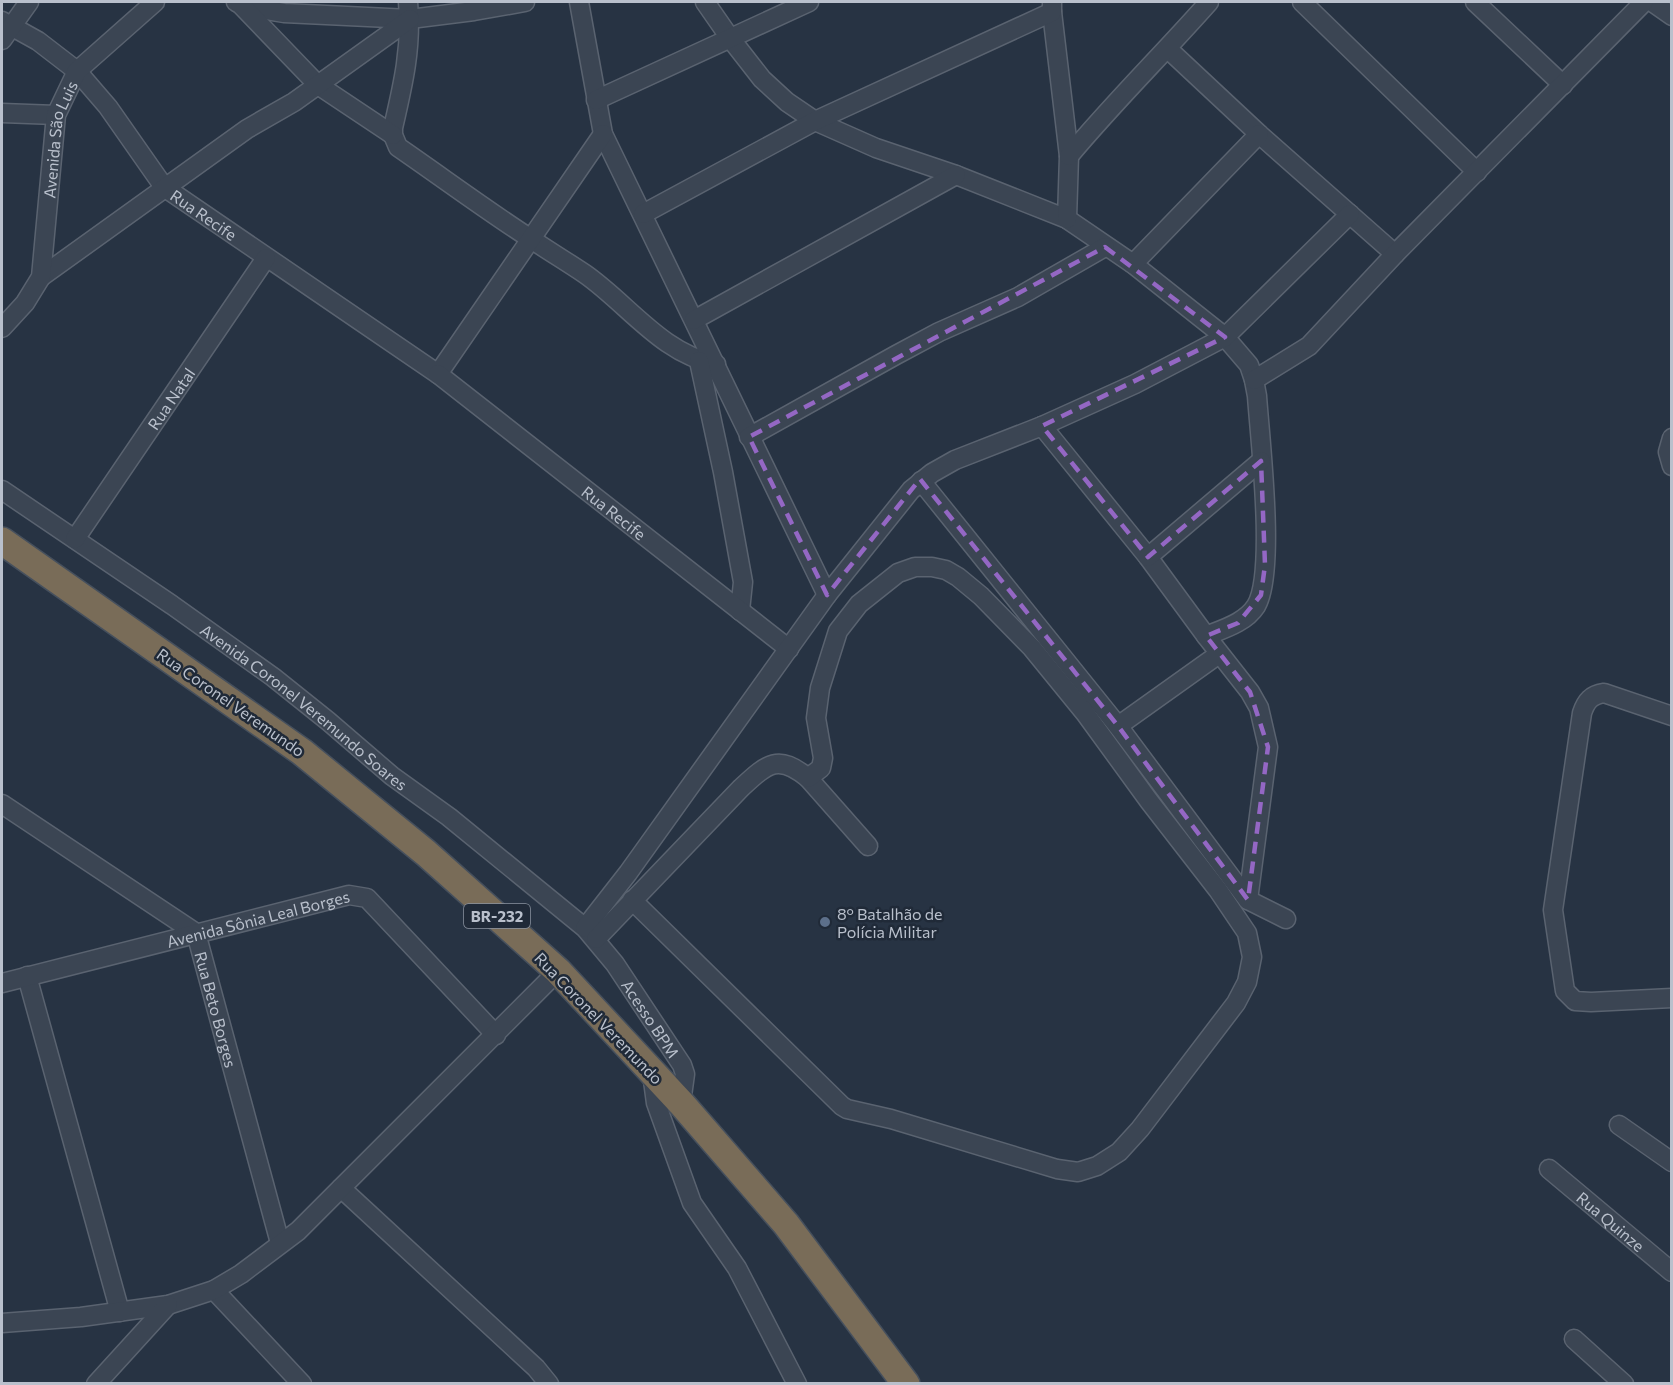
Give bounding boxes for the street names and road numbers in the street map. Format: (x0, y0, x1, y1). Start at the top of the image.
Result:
street label: Avenida São Luis (39, 77, 81, 199)
street label: Rua Recife (167, 185, 241, 244)
street label: Rua Natal (143, 364, 198, 433)
street label: Rua Recife (579, 481, 650, 543)
street label: Avenida Coronel Veremundo Soares (197, 619, 411, 794)
street label: Rua Coronel Veremundo (154, 644, 308, 760)
street label: Avenida Sônia Leal Borges (164, 886, 351, 950)
road number: BR-232 (464, 904, 530, 928)
street label: Rua Coronel Veremundo (531, 948, 667, 1088)
street label: Rua Beto Borges (192, 949, 241, 1069)
street label: Acesso BPM (618, 976, 684, 1061)
street label: Rua Quinze (1573, 1187, 1649, 1255)

